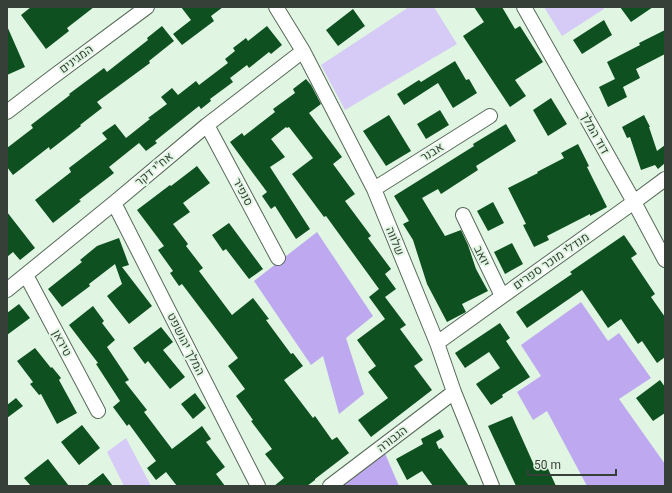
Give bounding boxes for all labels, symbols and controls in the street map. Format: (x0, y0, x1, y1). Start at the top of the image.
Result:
street label: המגינים (55, 40, 97, 78)
street label: דוד המלך (576, 109, 614, 157)
street label: אבנר (417, 138, 447, 166)
street label: אח"י דקר (131, 147, 177, 190)
street label: סנפיר (228, 175, 258, 209)
street label: שלווה (381, 224, 409, 258)
street label: מנדלי מוכר ספרים (509, 228, 593, 294)
street label: יואב (469, 243, 495, 269)
street label: המלך יהושפט (162, 309, 210, 379)
street label: טיראן (47, 326, 77, 360)
street label: הגבורה (373, 421, 411, 457)
scale bar (528, 451, 616, 477)
text: 50 m (534, 456, 561, 474)

